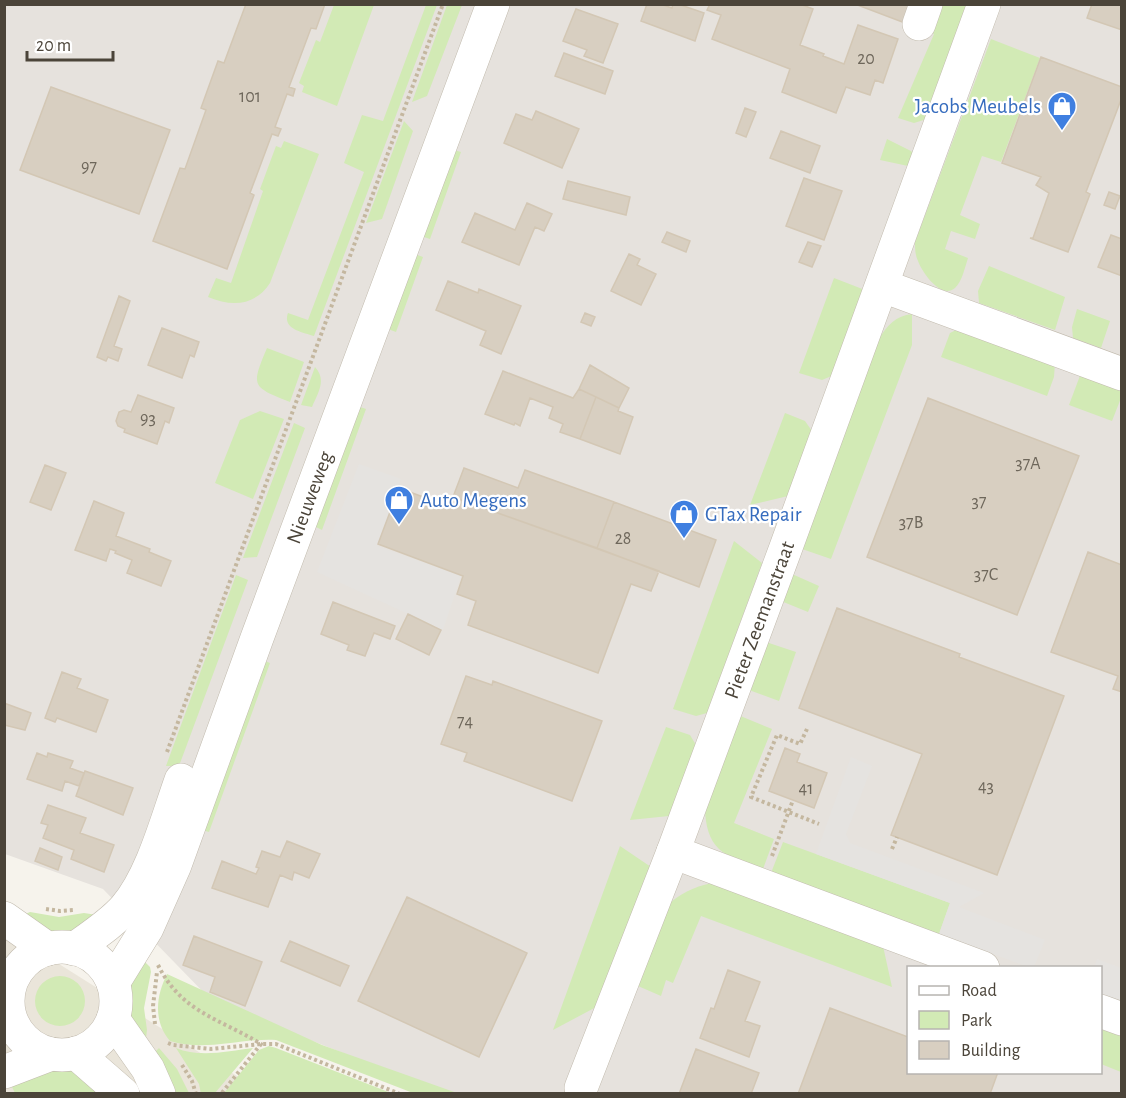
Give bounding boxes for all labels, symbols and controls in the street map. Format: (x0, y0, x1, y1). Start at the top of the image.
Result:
scale bar (27, 24, 112, 62)
text: 20 m (36, 37, 71, 55)
house number: 20 (857, 50, 875, 68)
house number: 101 (239, 88, 261, 106)
shop icon: Jacobs Meubels (1046, 90, 1078, 132)
place label: Jacobs Meubels (915, 96, 1041, 117)
house number: 97 (81, 158, 97, 176)
house number: 93 (140, 410, 156, 428)
street label: Nieuweweg (283, 448, 336, 546)
house number: 37A (1015, 455, 1041, 473)
shop icon: Auto Megens (383, 484, 415, 526)
place label: Auto Megens (420, 490, 527, 511)
house number: 37 (972, 493, 986, 511)
shop icon: GTax Repair (668, 498, 700, 540)
place label: GTax Repair (705, 504, 802, 525)
house number: 37B (899, 514, 923, 532)
house number: 28 (615, 530, 631, 548)
street label: Pieter Zeemanstraat (720, 538, 798, 701)
house number: 37C (974, 566, 998, 584)
house number: 74 (457, 713, 473, 731)
house number: 43 (978, 778, 994, 796)
house number: 41 (799, 780, 813, 798)
legend (907, 966, 1102, 1074)
text: Road (961, 982, 997, 1000)
text: Park (961, 1012, 993, 1030)
text: Building (961, 1042, 1021, 1060)

